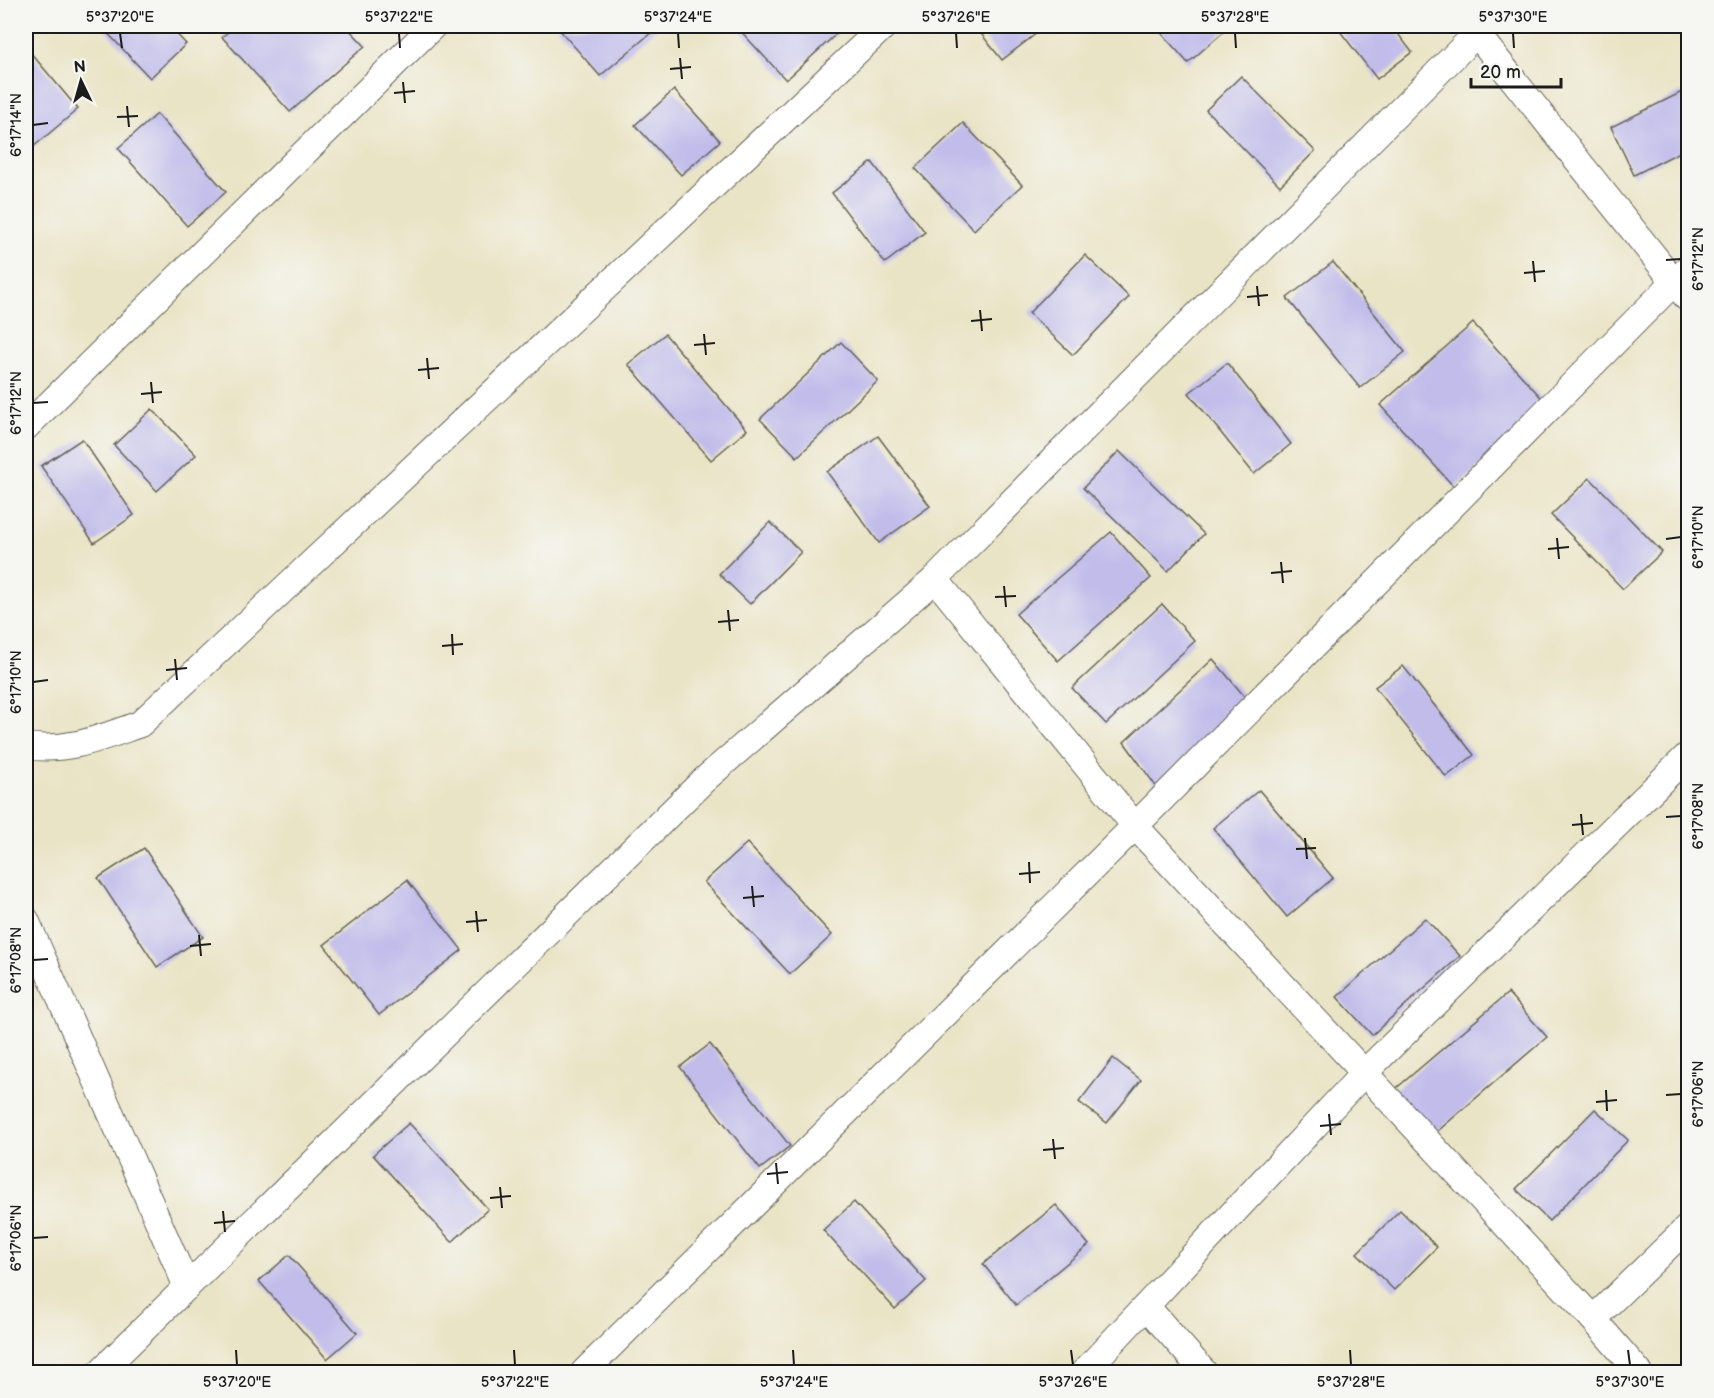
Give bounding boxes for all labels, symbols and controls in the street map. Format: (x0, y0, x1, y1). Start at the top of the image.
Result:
text: 5°37'20"E (86, 8, 154, 27)
text: 5°37'22"E (365, 8, 433, 27)
text: 5°37'24"E (644, 8, 712, 27)
text: 5°37'26"E (922, 8, 990, 27)
text: 5°37'28"E (1201, 8, 1269, 27)
text: 5°37'30"E (1479, 8, 1548, 27)
north arrow (51, 51, 111, 111)
scale bar (1471, 51, 1561, 89)
text: N (73, 58, 87, 78)
text: 20 m (1480, 62, 1521, 83)
text: 6°17'14"N (7, 93, 26, 157)
text: 6°17'12"N (1689, 227, 1708, 291)
text: 6°17'12"N (7, 371, 26, 435)
text: 6°17'10"N (1689, 505, 1708, 569)
text: 6°17'10"N (7, 650, 26, 714)
text: 6°17'08"N (1689, 783, 1708, 849)
text: 6°17'08"N (7, 927, 26, 993)
text: 6°17'06"N (1689, 1060, 1708, 1128)
text: 6°17'06"N (7, 1204, 26, 1272)
text: 5°37'20"E (203, 1373, 271, 1392)
text: 5°37'22"E (481, 1373, 549, 1392)
text: 5°37'24"E (760, 1373, 828, 1392)
text: 5°37'26"E (1039, 1373, 1107, 1392)
text: 5°37'28"E (1317, 1373, 1385, 1392)
text: 5°37'30"E (1596, 1373, 1665, 1392)

